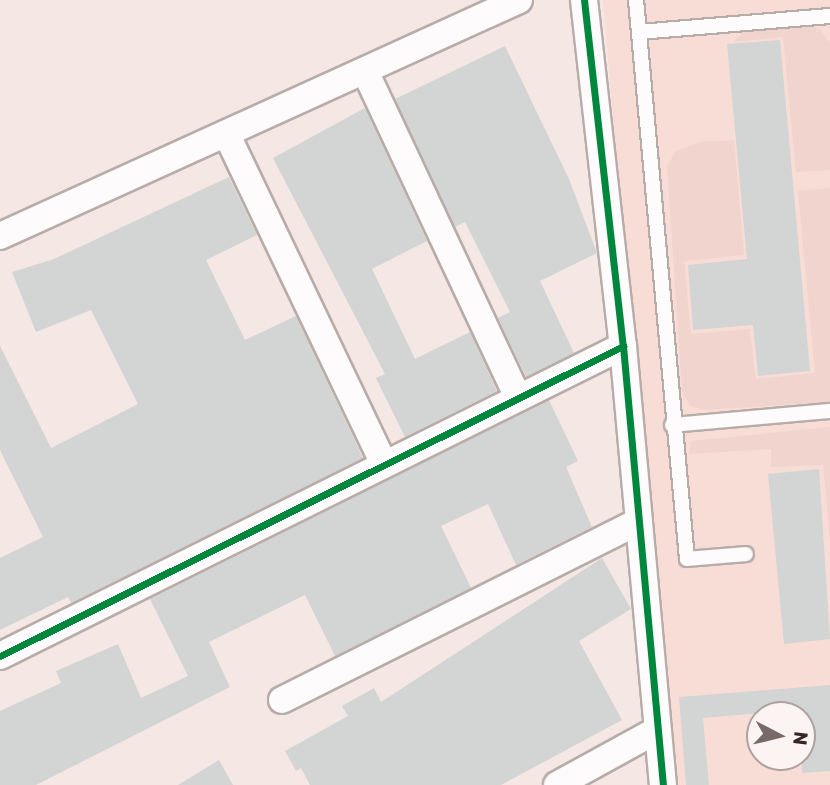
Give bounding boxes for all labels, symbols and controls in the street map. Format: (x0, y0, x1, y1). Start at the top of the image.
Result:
north arrow (746, 701, 816, 771)
text: N (788, 730, 813, 747)

